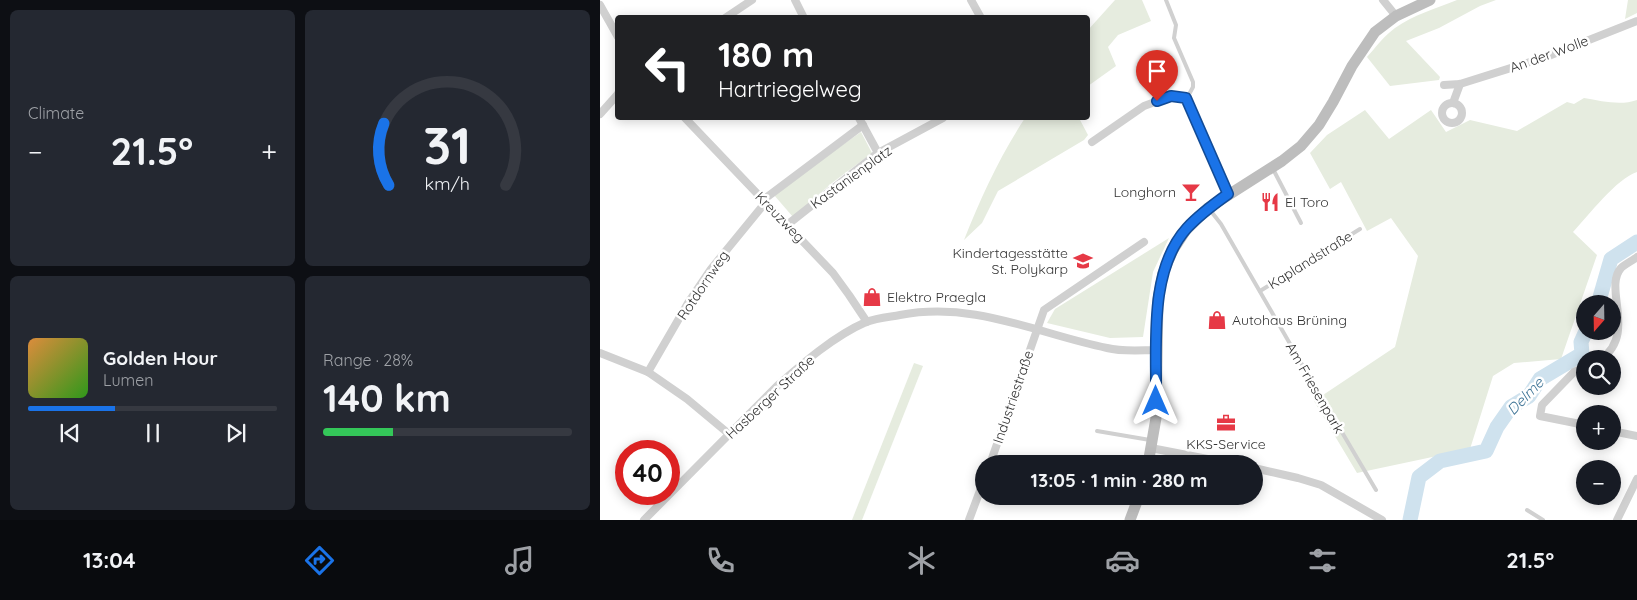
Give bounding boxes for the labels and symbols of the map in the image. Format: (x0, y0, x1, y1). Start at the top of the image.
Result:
street label: An der Wolle (1507, 31, 1591, 77)
pin (1136, 50, 1178, 101)
street label: Kastanienplatz (807, 141, 896, 213)
bar icon: Longhorn (1180, 181, 1202, 203)
place label: Longhorn (1113, 183, 1176, 201)
street label: Kreuzweg (751, 188, 809, 246)
restaurant icon: El Toro (1259, 191, 1281, 213)
place label: El Toro (1285, 193, 1329, 211)
street label: Kaplandstraße (1264, 227, 1356, 293)
place label: Kindertagesstätte St. Polykarp (952, 244, 1068, 278)
street label: Rotdornweg (673, 247, 733, 323)
school or university icon: Kindertagesstätte St. Polykarp (1072, 250, 1094, 272)
shop icon: Elektro Praegla (861, 286, 883, 308)
place label: Elektro Praegla (887, 288, 986, 306)
north arrow (1576, 295, 1621, 340)
shop icon: Autohaus Brüning (1206, 309, 1228, 331)
place label: Autohaus Brüning (1232, 311, 1347, 329)
street label: Am Friesenpark (1282, 339, 1348, 437)
street label: Industriestraße (989, 348, 1037, 446)
street label: Hasberger Straße (722, 351, 818, 443)
water label: Delme (1503, 373, 1548, 419)
position arrow (1129, 374, 1181, 426)
office icon: KKS-Service (1215, 412, 1237, 434)
place label: KKS-Service (1186, 435, 1266, 453)
speed limit sign: 40 (615, 440, 680, 505)

